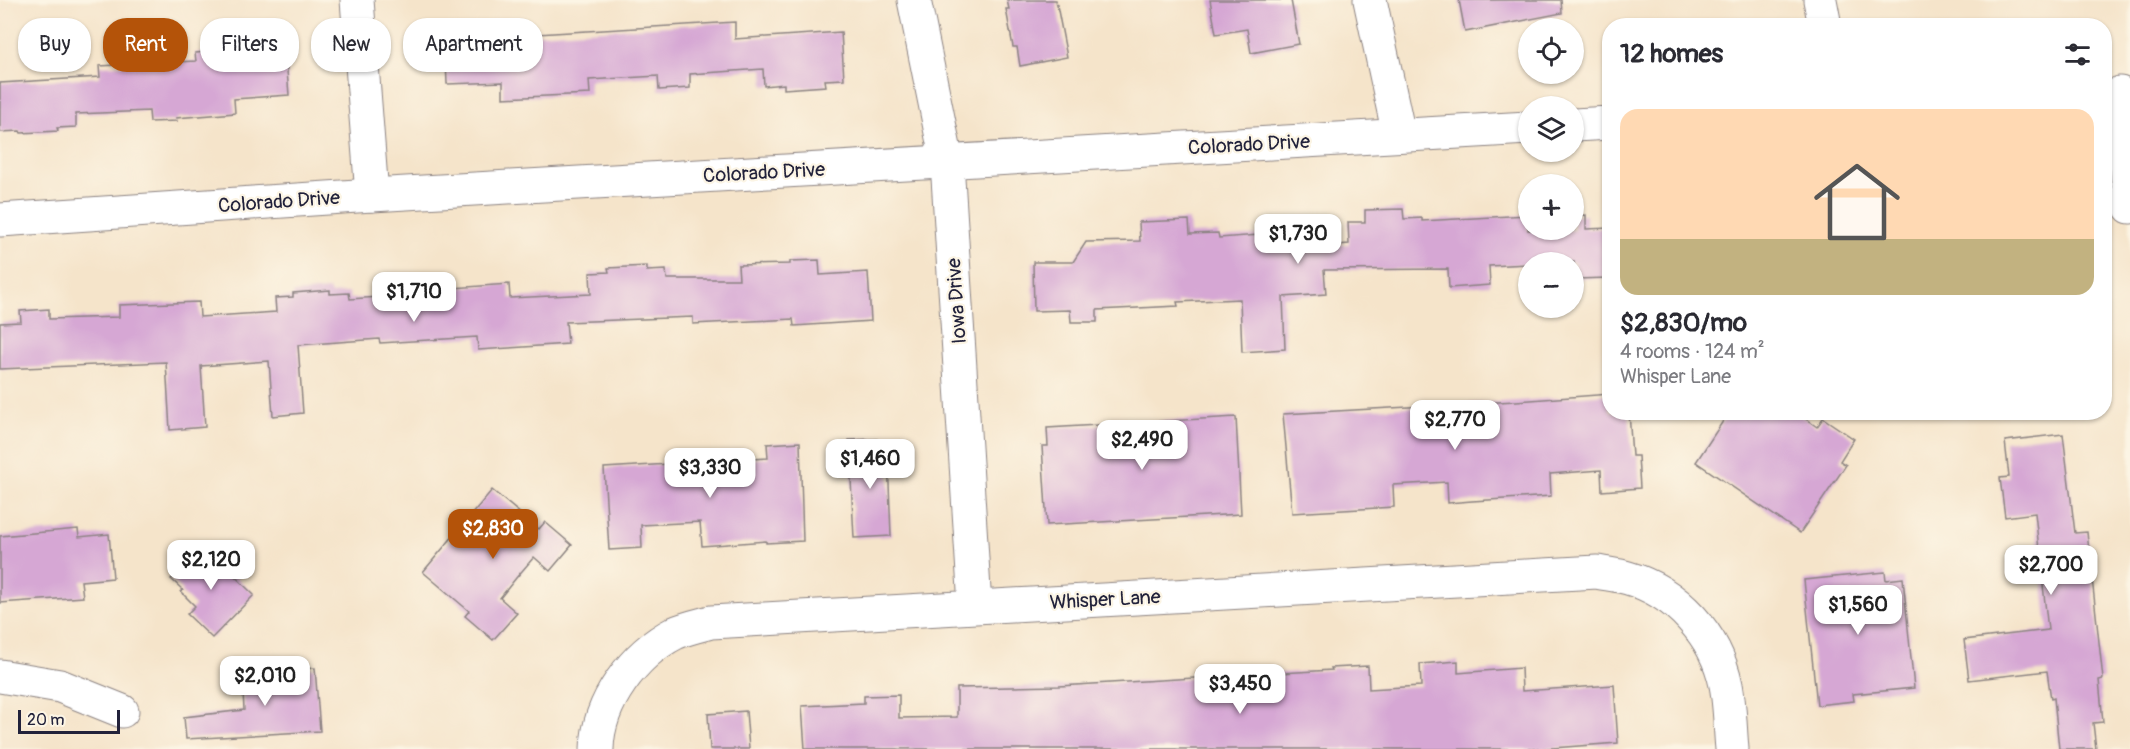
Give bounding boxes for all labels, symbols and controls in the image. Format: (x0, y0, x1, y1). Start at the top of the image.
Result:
chip: Buy (18, 18, 91, 72)
chip: Rent (103, 18, 188, 72)
chip: Filters (200, 18, 299, 72)
chip: New (311, 18, 391, 72)
chip: Apartment (403, 18, 543, 72)
map controls (1518, 18, 1584, 318)
button: locate (1518, 18, 1584, 84)
text: 12 homes (1620, 38, 1723, 70)
icon: filters (2061, 38, 2094, 71)
button: layers (1518, 96, 1584, 162)
street label: Colorado Drive (1187, 129, 1311, 160)
icon: home (1803, 148, 1911, 256)
street label: Colorado Drive (702, 157, 826, 188)
button: + (1518, 174, 1584, 240)
street label: Colorado Drive (217, 185, 341, 218)
pin: $1,730 (1249, 214, 1347, 265)
text: $1,730 (1268, 221, 1328, 246)
button: − (1518, 252, 1584, 318)
street label: Iowa Drive (941, 257, 972, 345)
pin: $1,710 (365, 272, 463, 323)
text: $1,710 (386, 279, 442, 304)
text: $2,830/mo (1620, 307, 1747, 339)
text: 4 rooms · 124 m² (1620, 339, 1765, 364)
text: Whisper Lane (1620, 364, 1731, 389)
pin: $2,770 (1406, 400, 1504, 451)
text: $2,770 (1424, 407, 1486, 432)
pin: $2,490 (1093, 420, 1191, 471)
text: $2,490 (1111, 427, 1173, 452)
pin: $1,460 (821, 439, 919, 490)
text: $1,460 (840, 446, 900, 471)
pin: $3,330 (661, 448, 759, 499)
text: $3,330 (678, 455, 742, 480)
pin: $2,830 (444, 509, 542, 560)
text: $2,830 (462, 516, 524, 541)
pin: $2,120 (162, 540, 260, 591)
pin: $2,700 (2002, 545, 2100, 596)
text: $2,120 (181, 547, 241, 572)
text: $2,700 (2019, 552, 2084, 577)
street label: Whisper Lane (1049, 584, 1161, 615)
pin: $1,560 (1809, 585, 1907, 636)
text: $1,560 (1828, 592, 1888, 617)
pin: $2,010 (216, 656, 314, 707)
text: $2,010 (234, 663, 296, 688)
pin: $3,450 (1191, 664, 1289, 715)
text: $3,450 (1208, 671, 1272, 696)
scale bar (18, 707, 120, 734)
text: 20 m (27, 710, 65, 730)

